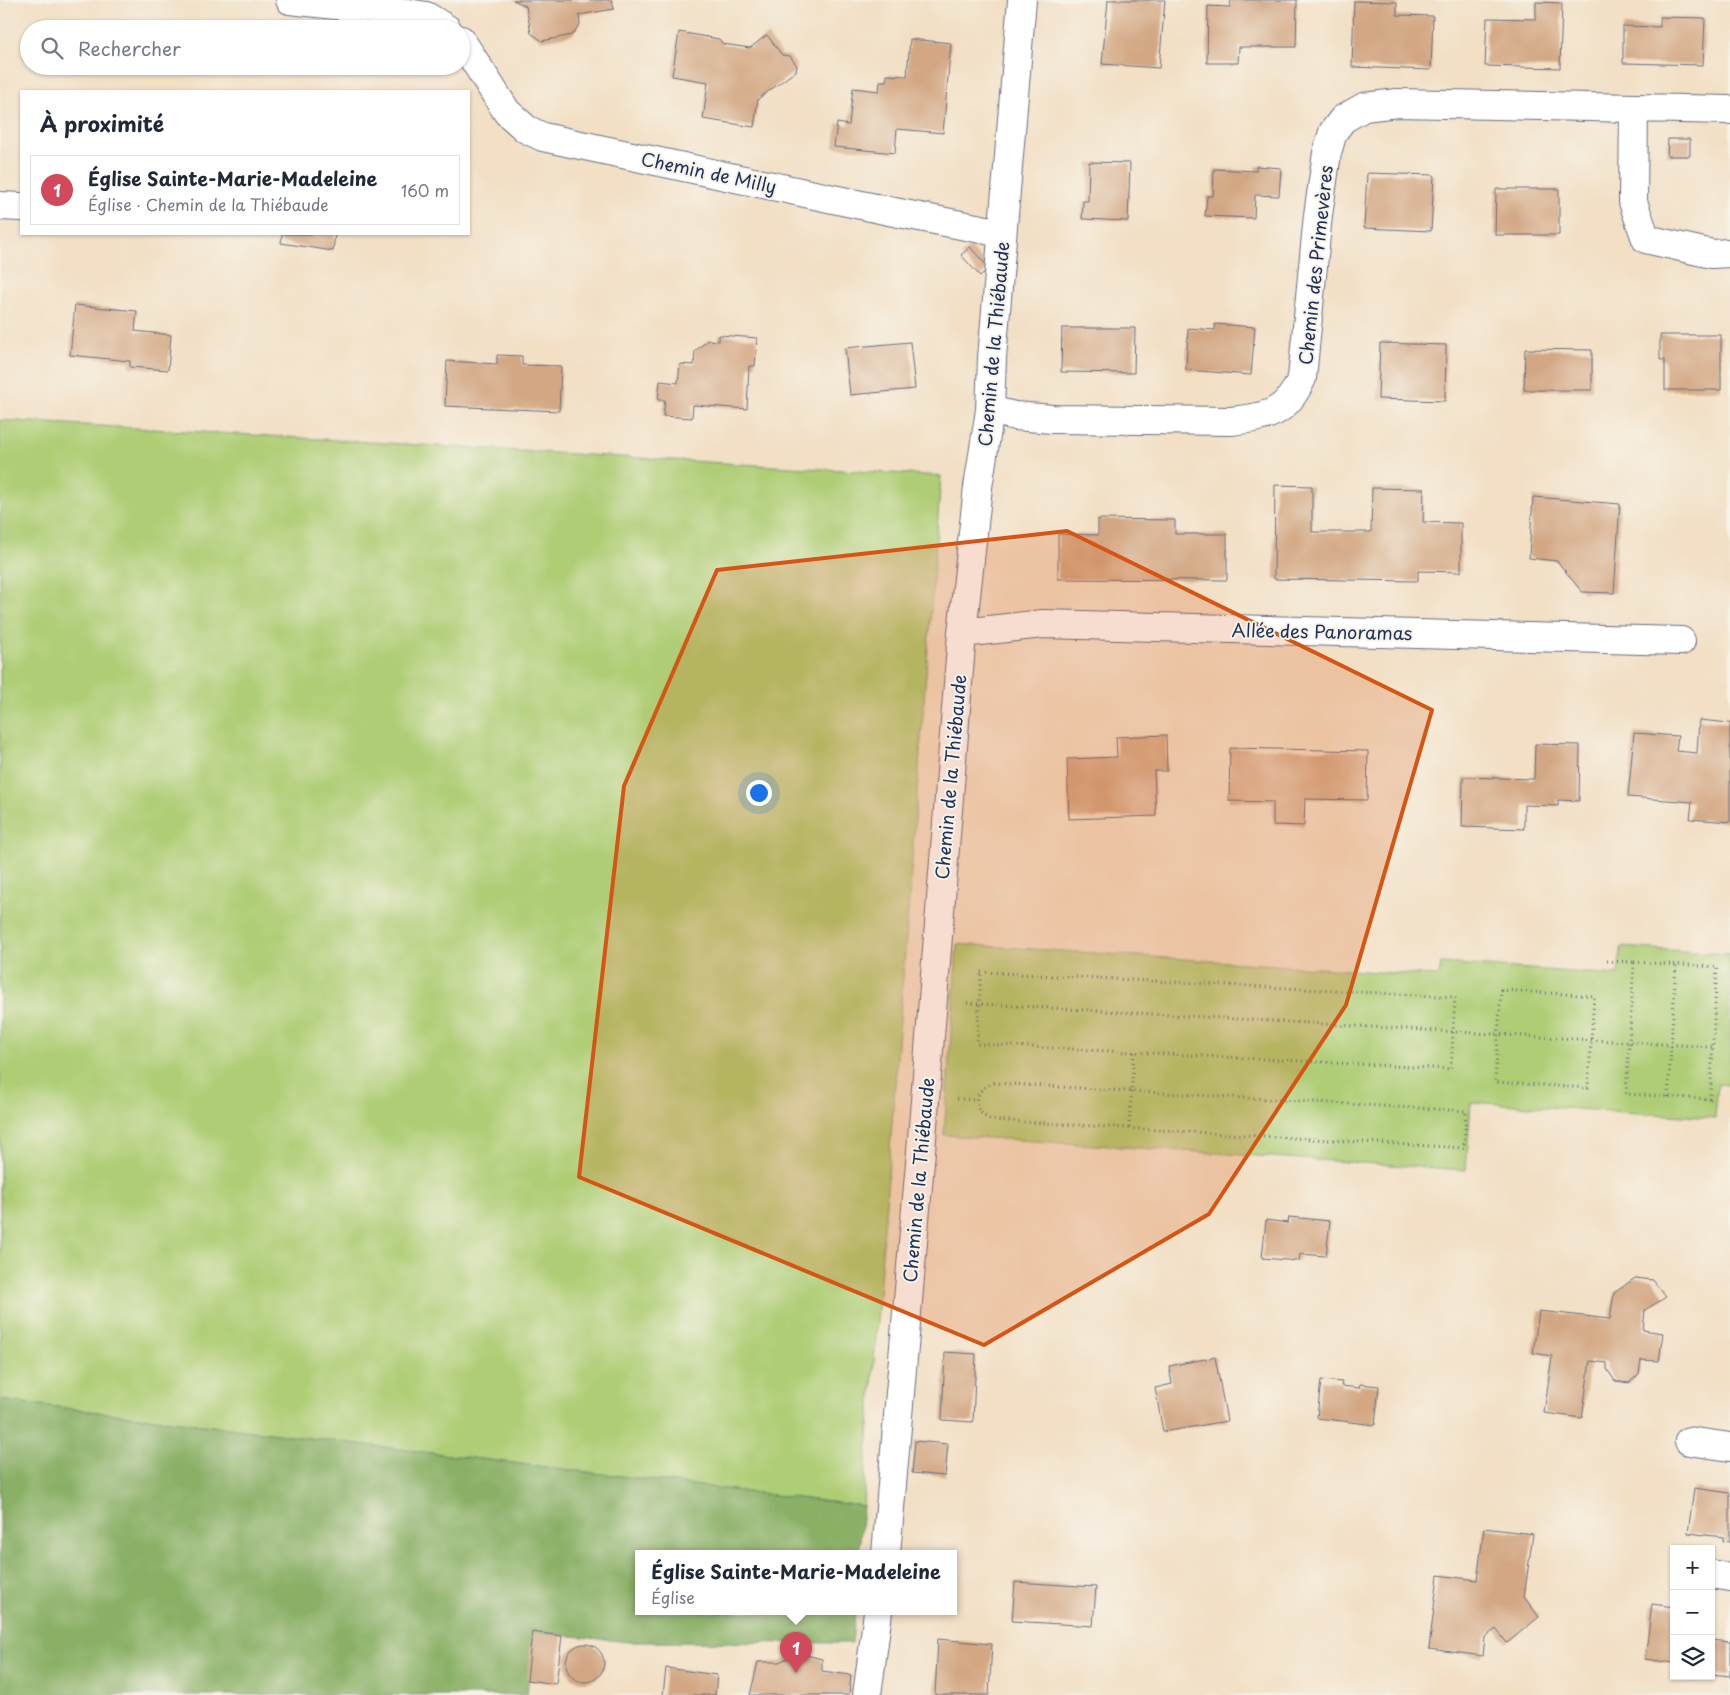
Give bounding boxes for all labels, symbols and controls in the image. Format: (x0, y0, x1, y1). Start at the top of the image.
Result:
search box (20, 20, 470, 75)
icon: search (38, 34, 66, 62)
text: Rechercher (78, 34, 181, 62)
text: À proximité (40, 107, 164, 139)
street label: Chemin de Milly (639, 144, 779, 200)
text: Église Sainte-Marie-Madeleine (88, 164, 377, 192)
street label: Chemin des Primevères (1291, 164, 1339, 366)
text: 1 (53, 178, 61, 202)
text: 160 m (401, 178, 449, 202)
text: Église · Chemin de la Thiébaude (88, 192, 328, 216)
street label: Chemin de la Thiébaude (971, 240, 1015, 448)
street label: Allée des Panoramas (1231, 616, 1413, 646)
street label: Chemin de la Thiébaude (928, 673, 972, 881)
your location (746, 780, 772, 806)
street label: Chemin de la Thiébaude (896, 1076, 940, 1284)
map controls (1670, 1545, 1715, 1680)
button: + (1670, 1545, 1715, 1590)
popup (635, 1550, 957, 1615)
text: Église Sainte-Marie-Madeleine (651, 1557, 941, 1585)
text: Église (651, 1585, 695, 1609)
button: − (1670, 1590, 1715, 1635)
pin: 1 (780, 1632, 812, 1673)
button: layers (1670, 1635, 1715, 1680)

